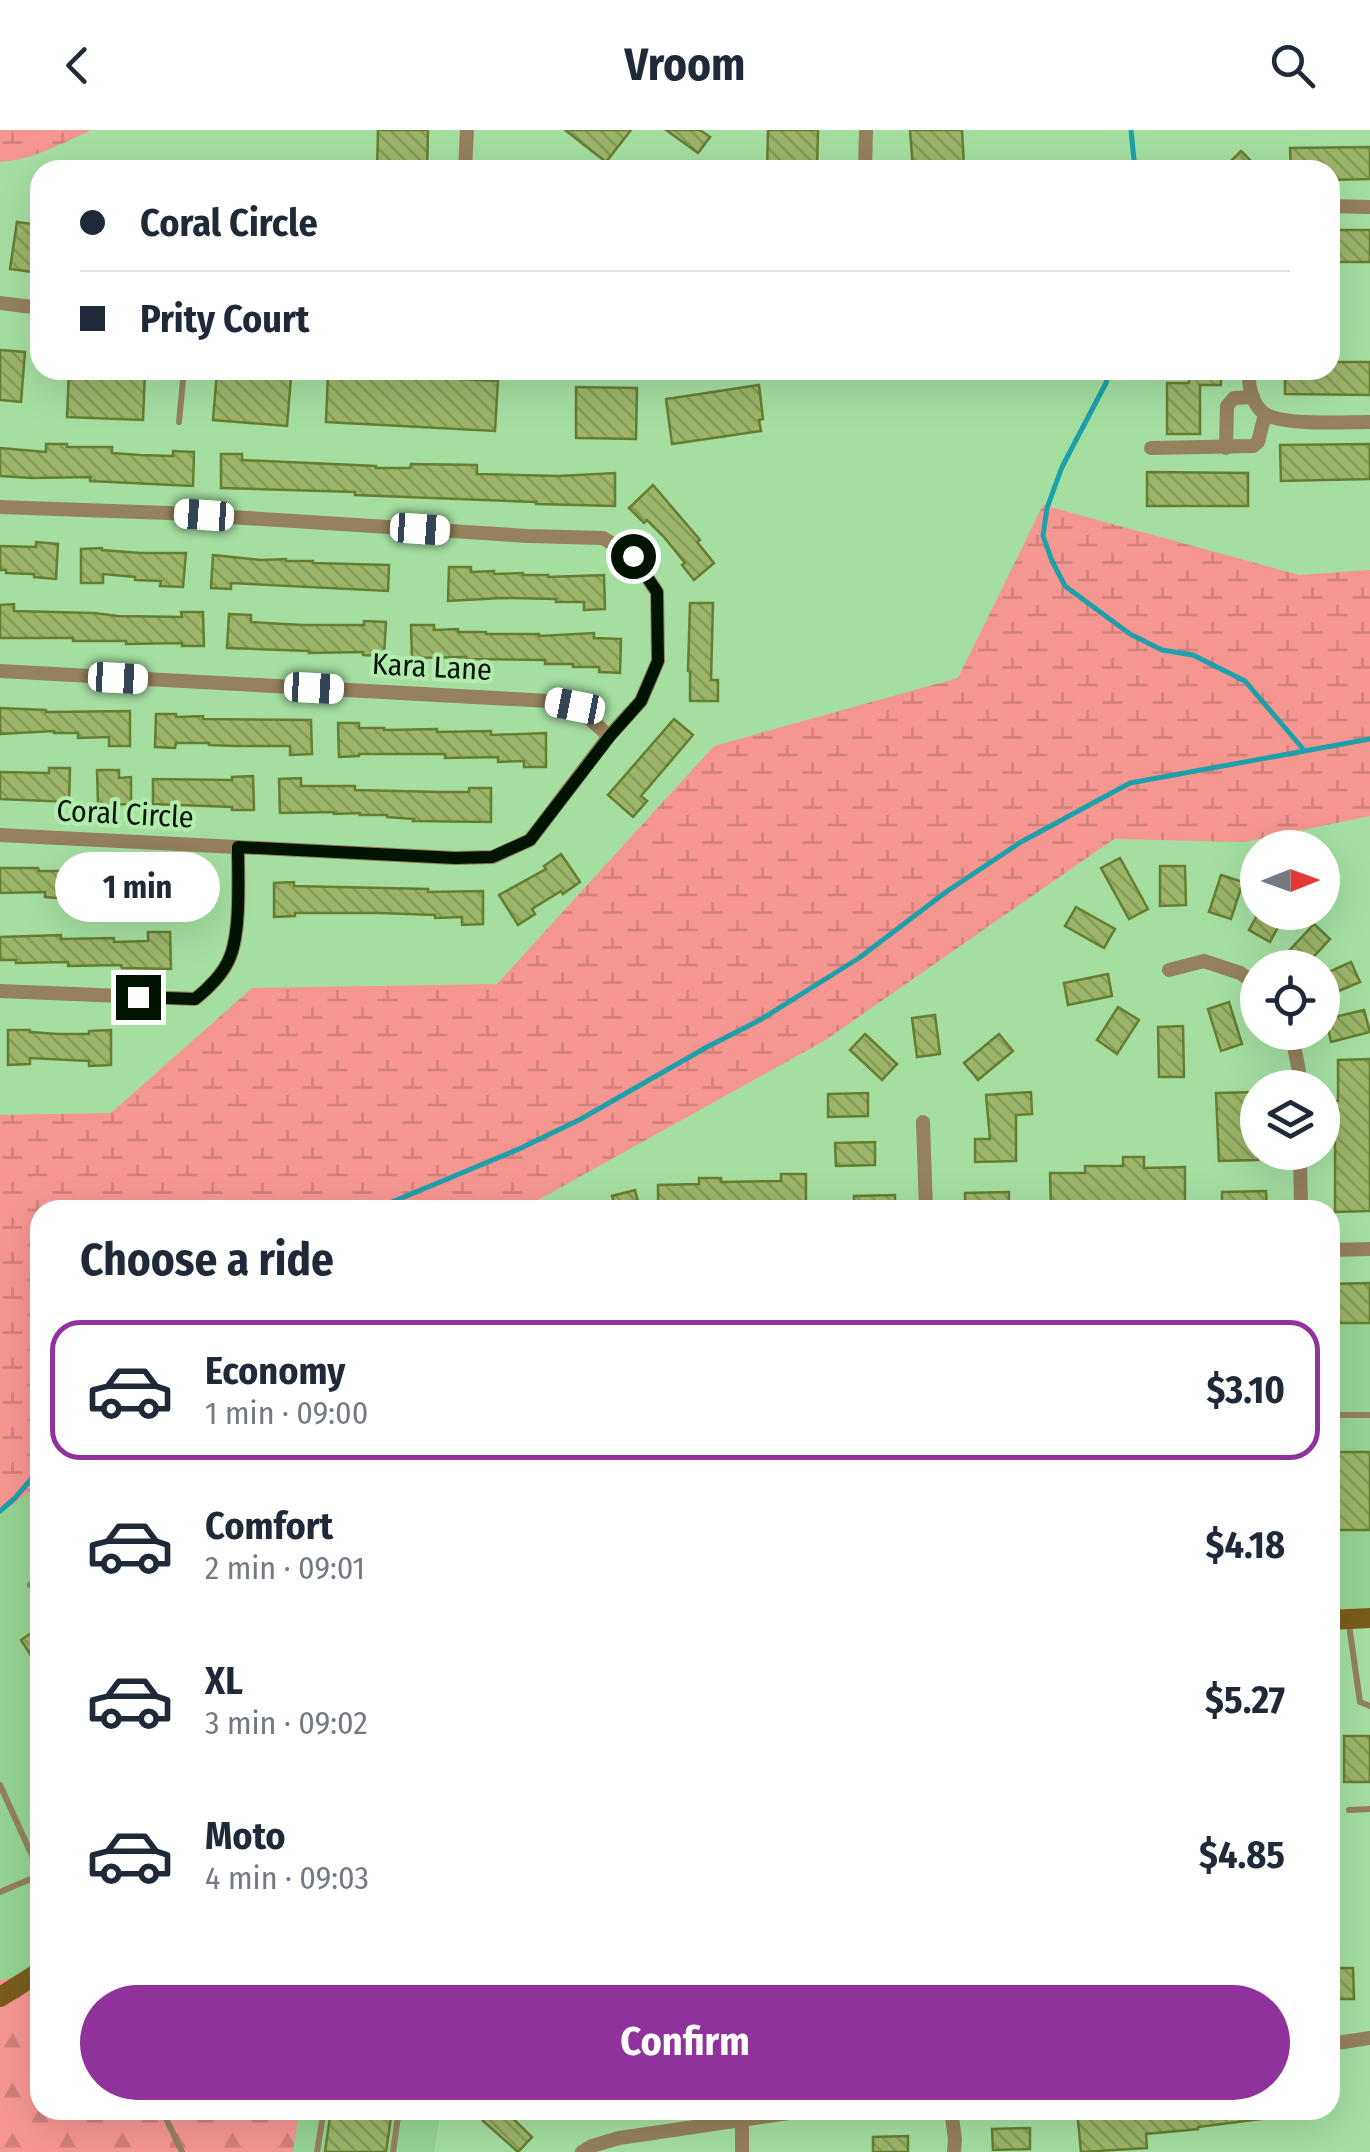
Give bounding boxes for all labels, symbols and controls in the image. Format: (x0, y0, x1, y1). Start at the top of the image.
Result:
icon: back (50, 38, 105, 93)
text: Vroom (625, 38, 745, 92)
icon: search (1265, 38, 1320, 93)
text: Coral Circle (140, 200, 318, 246)
text: Prity Court (140, 296, 309, 342)
car (173, 498, 235, 532)
car (389, 512, 451, 546)
route start (611, 534, 656, 579)
street label: Kara Lane (371, 646, 493, 688)
car (87, 661, 149, 695)
car (283, 671, 345, 705)
car (543, 686, 607, 726)
street label: Coral Circle (56, 792, 194, 836)
north arrow (1240, 830, 1340, 930)
map controls (1240, 830, 1340, 1170)
callout: 1 min (56, 852, 220, 922)
text: 1 min (103, 868, 172, 906)
button: locate (1240, 950, 1340, 1050)
route end (116, 975, 161, 1020)
button: layers (1240, 1070, 1340, 1170)
text: Choose a ride (80, 1233, 334, 1287)
icon: car (85, 1345, 175, 1435)
text: Economy (205, 1348, 345, 1394)
text: $3.10 (1206, 1367, 1285, 1413)
text: 1 min · 09:00 (205, 1394, 368, 1432)
icon: car (85, 1500, 175, 1590)
text: Comfort (205, 1503, 333, 1549)
text: $4.18 (1206, 1522, 1285, 1568)
text: 2 min · 09:01 (205, 1549, 365, 1587)
icon: car (85, 1655, 175, 1745)
text: XL (205, 1658, 243, 1704)
text: $5.27 (1205, 1677, 1285, 1723)
text: 3 min · 09:02 (205, 1704, 368, 1742)
icon: car (85, 1810, 175, 1900)
text: Moto (205, 1813, 286, 1859)
text: $4.85 (1199, 1832, 1285, 1878)
text: 4 min · 09:03 (205, 1859, 369, 1897)
button: Confirm (80, 1985, 1290, 2100)

